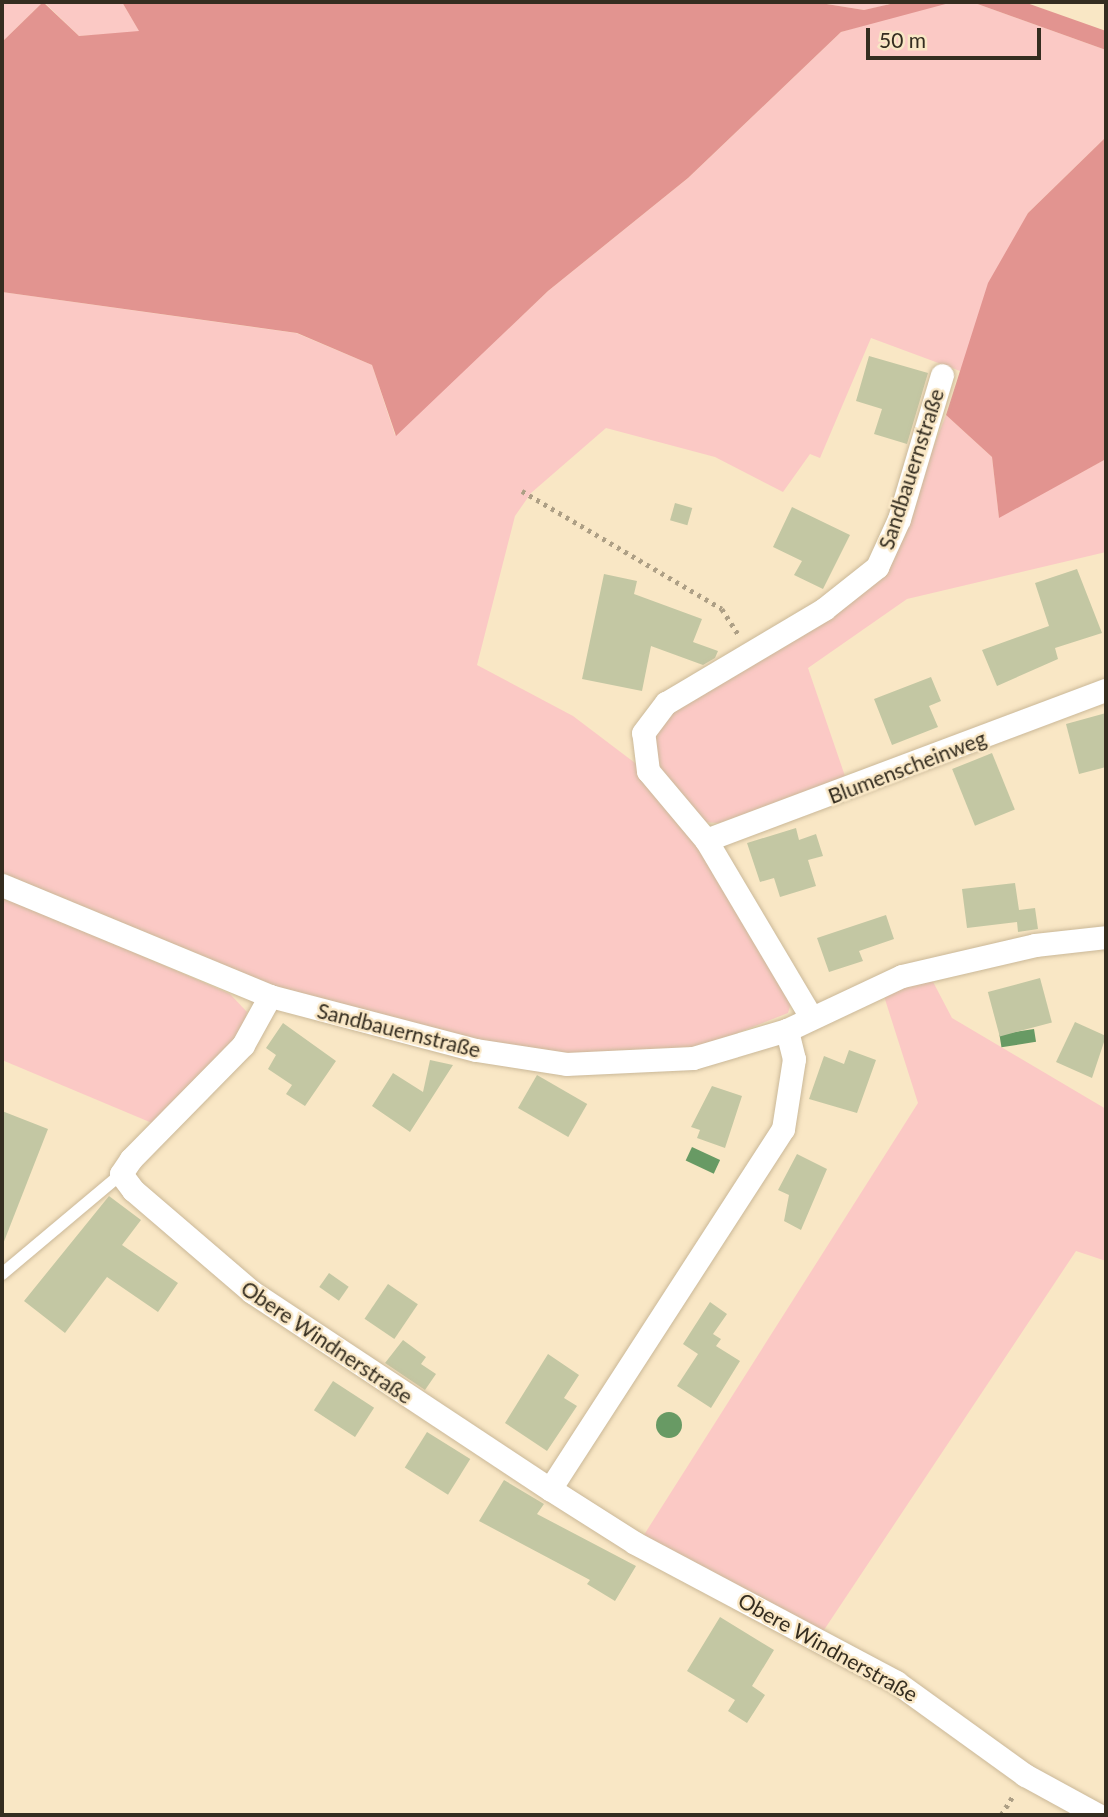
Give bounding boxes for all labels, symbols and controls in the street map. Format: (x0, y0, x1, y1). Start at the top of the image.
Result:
scale bar (870, 14, 1045, 58)
text: 50 m (879, 27, 926, 52)
street label: Sandbauernstraße (873, 386, 949, 552)
street label: Blumenscheinweg (824, 725, 990, 809)
street label: Sandbauernstraße (315, 998, 483, 1062)
street label: Obere Windnerstraße (236, 1275, 418, 1409)
street label: Obere Windnerstraße (734, 1587, 922, 1707)

